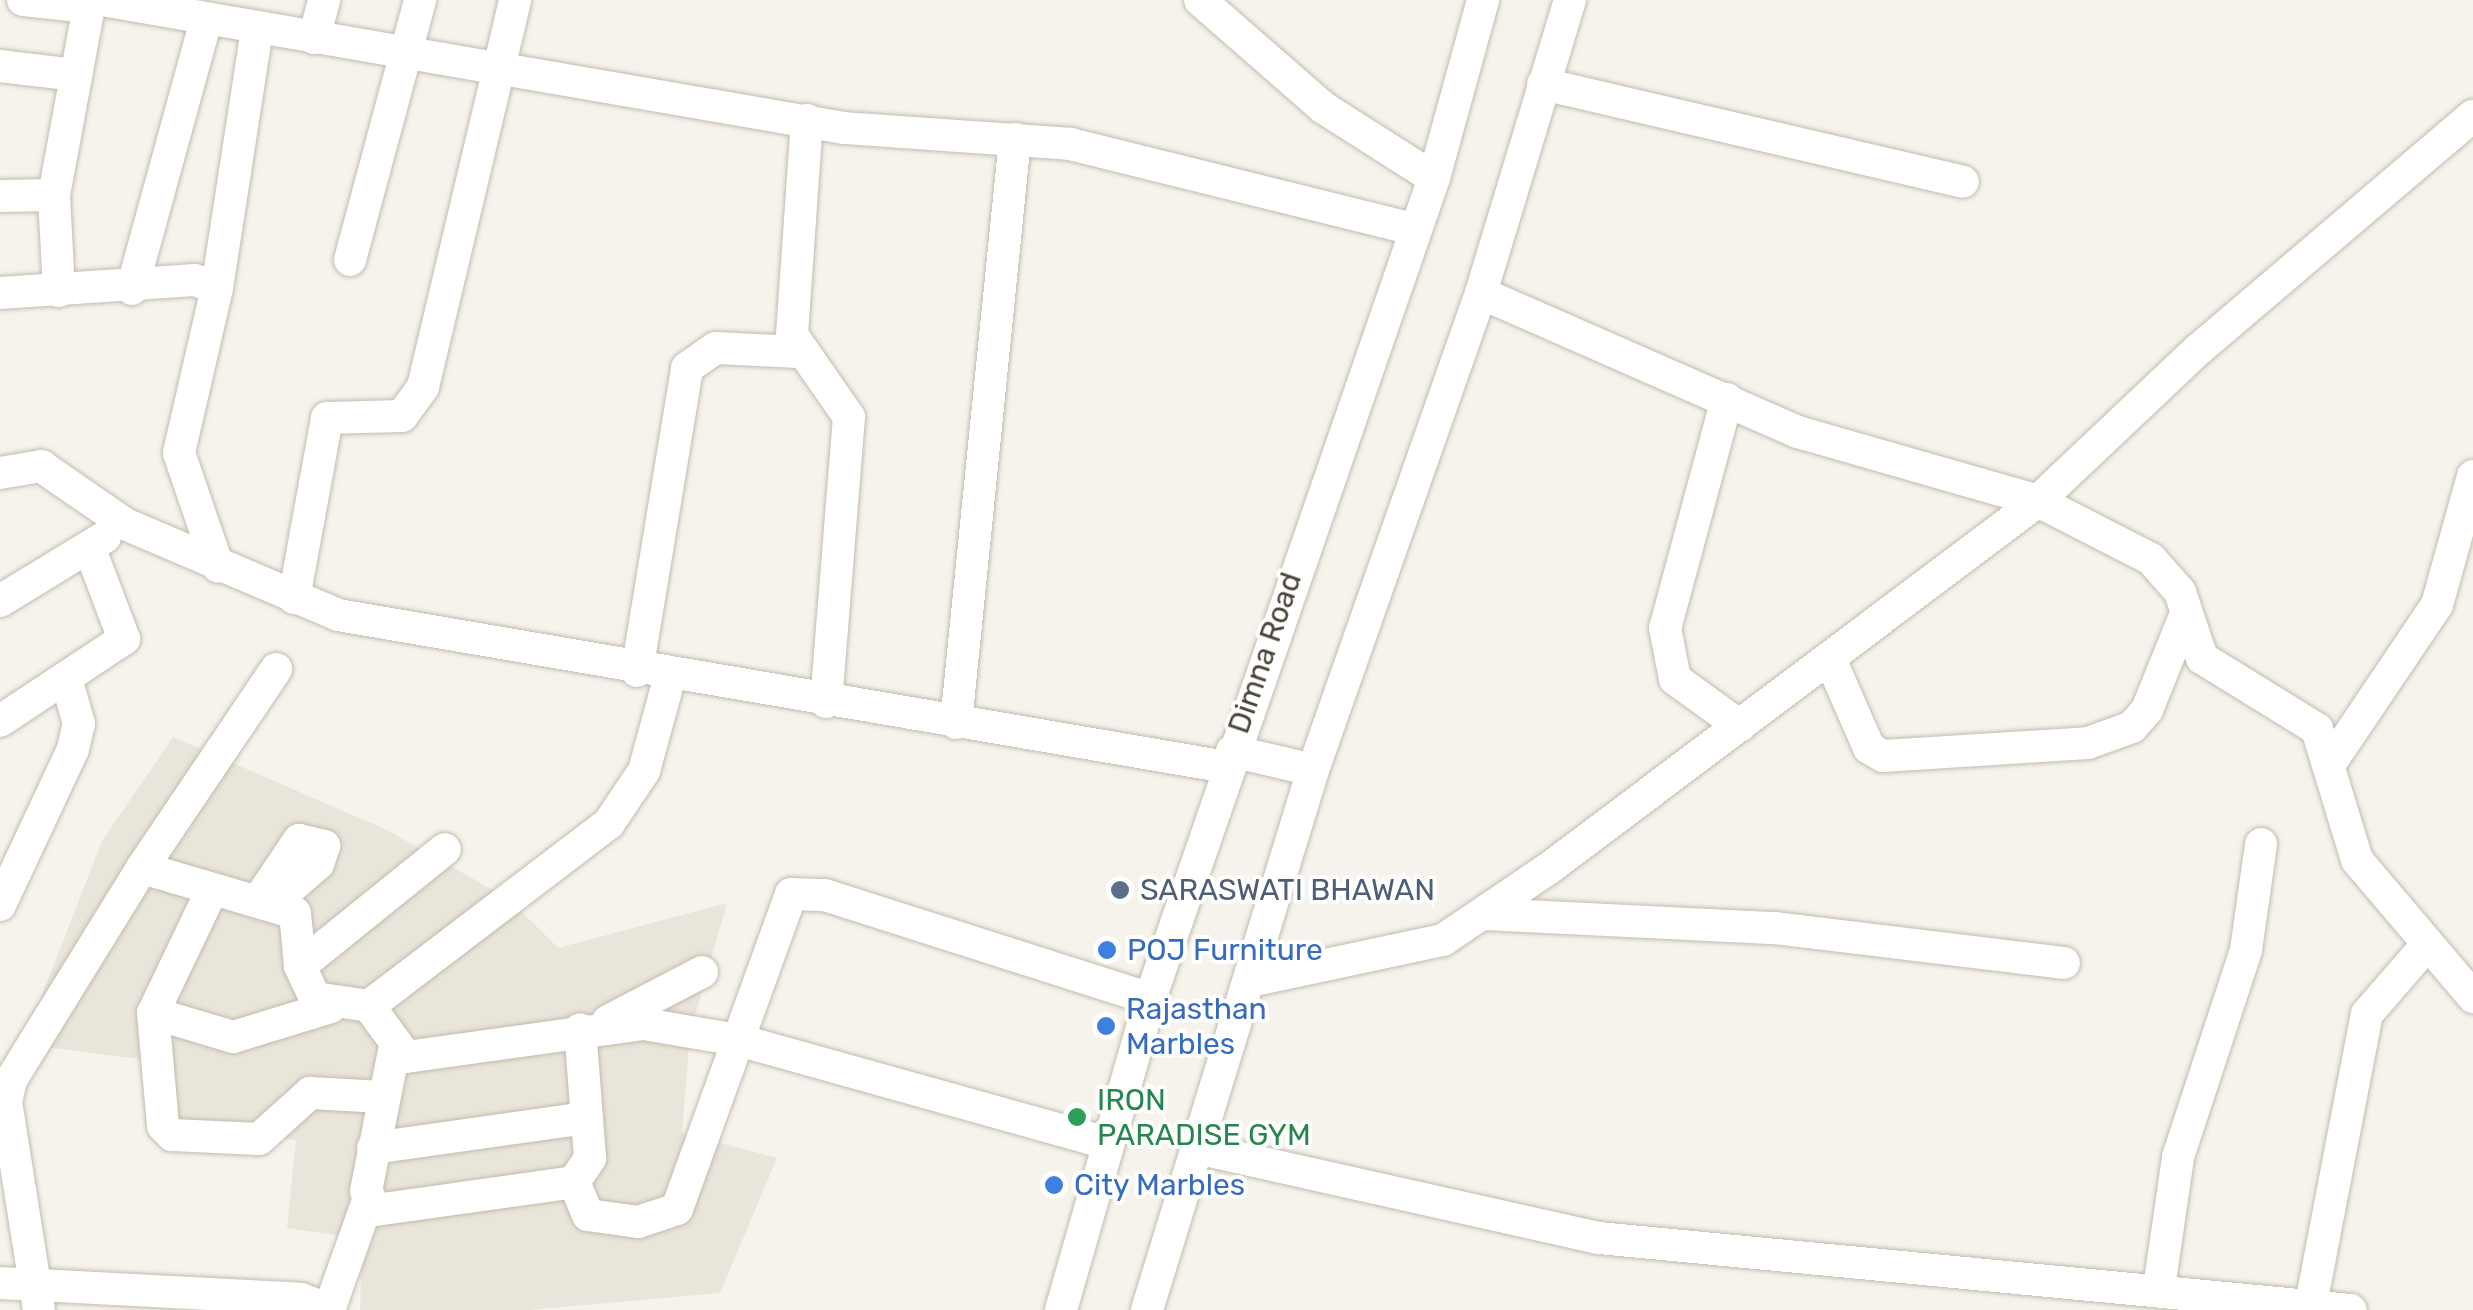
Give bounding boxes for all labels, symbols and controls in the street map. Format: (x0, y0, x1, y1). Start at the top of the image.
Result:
street label: Dimna Road (1221, 568, 1309, 738)
place label: SARASWATI BHAWAN (1140, 872, 1435, 908)
marker: SARASWATI BHAWAN (1109, 879, 1131, 901)
place label: POJ Furniture (1127, 932, 1323, 968)
marker: POJ Furniture (1096, 939, 1118, 961)
place label: Rajasthan Marbles (1126, 991, 1267, 1062)
marker: Rajasthan Marbles (1095, 1015, 1117, 1037)
place label: IRON PARADISE GYM (1097, 1082, 1311, 1152)
marker: IRON PARADISE GYM (1066, 1106, 1088, 1128)
place label: City Marbles (1074, 1167, 1246, 1203)
marker: City Marbles (1043, 1174, 1065, 1196)

